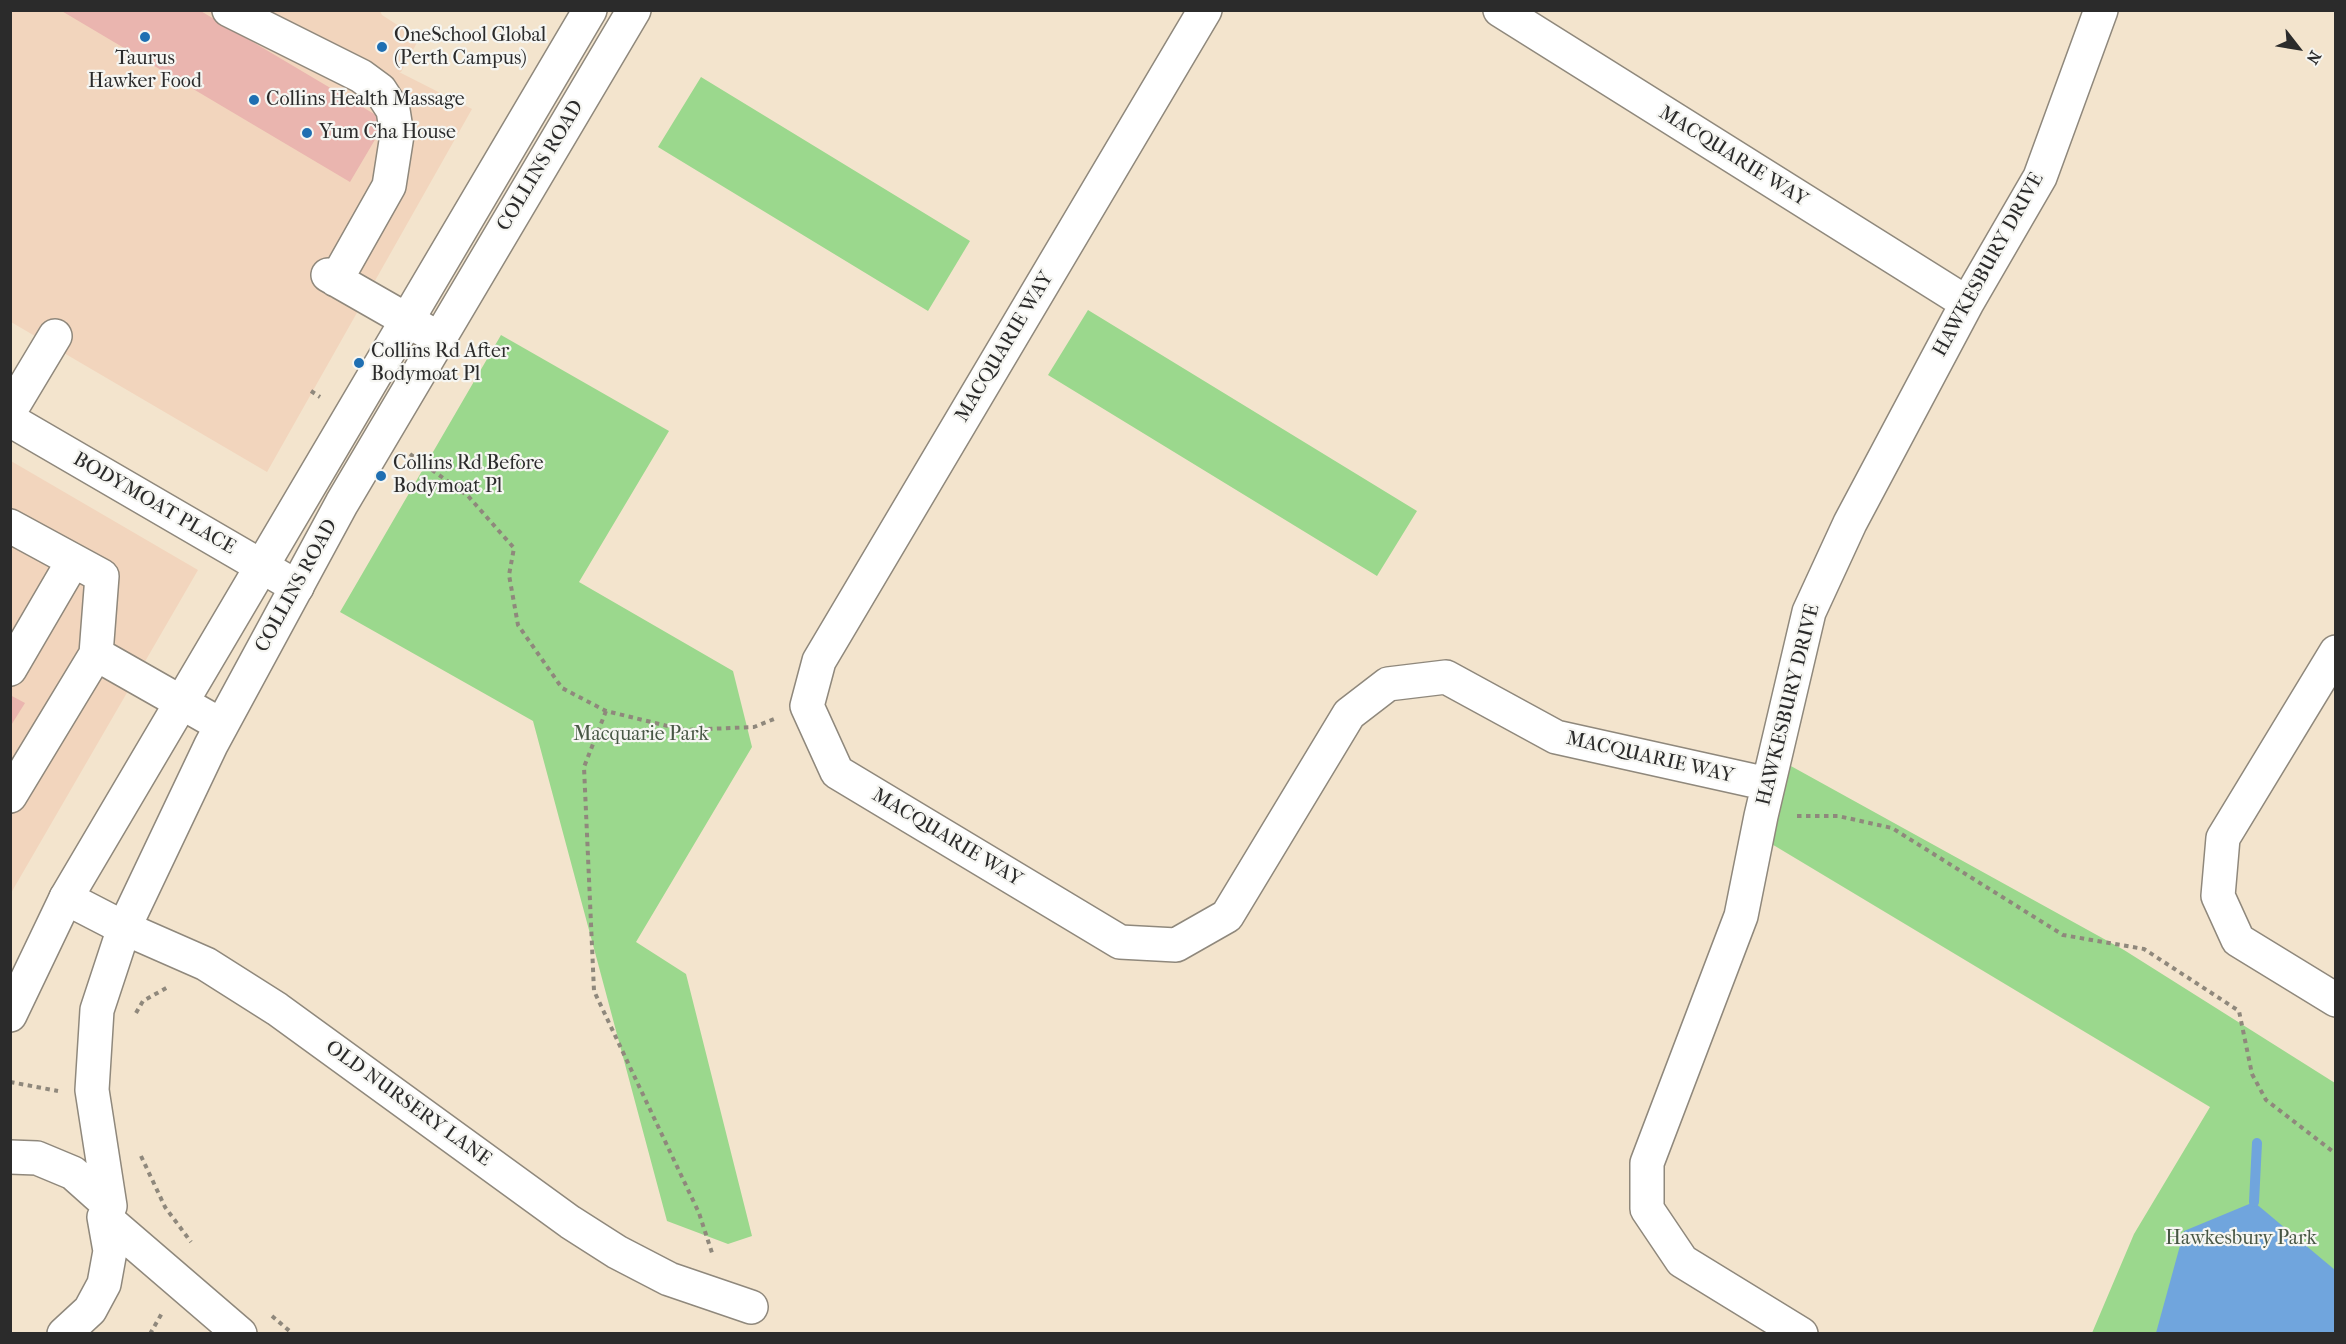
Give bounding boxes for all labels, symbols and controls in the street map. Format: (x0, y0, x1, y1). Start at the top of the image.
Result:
north arrow (2268, 18, 2328, 78)
place label: OneSchool Global (Perth Campus) (394, 24, 546, 71)
marker: Taurus Hawker Food (138, 30, 152, 44)
marker: OneSchool Global (Perth Campus) (375, 40, 389, 54)
place label: Taurus Hawker Food (88, 47, 202, 94)
text: N (2303, 47, 2325, 68)
place label: Collins Health Massage (266, 88, 465, 112)
marker: Collins Health Massage (247, 93, 261, 107)
street label: COLLINS ROAD (493, 96, 589, 236)
street label: MACQUARIE WAY (1654, 101, 1812, 213)
place label: Yum Cha House (319, 121, 456, 145)
marker: Yum Cha House (300, 126, 314, 140)
street label: HAWKESBURY DRIVE (1928, 169, 2050, 361)
street label: MACQUARIE WAY (951, 267, 1059, 427)
place label: Collins Rd After Bodymoat Pl (371, 340, 509, 387)
marker: Collins Rd After Bodymoat Pl (352, 356, 366, 370)
street label: BODYMOAT PLACE (69, 448, 239, 560)
place label: Collins Rd Before Bodymoat Pl (393, 452, 544, 499)
marker: Collins Rd Before Bodymoat Pl (374, 469, 388, 483)
street label: COLLINS ROAD (251, 515, 343, 657)
street label: HAWKESBURY DRIVE (1752, 602, 1826, 808)
park label: Macquarie Park (573, 723, 709, 747)
street label: MACQUARIE WAY (1564, 727, 1736, 789)
street label: MACQUARIE WAY (867, 784, 1027, 892)
street label: OLD NURSERY LANE (320, 1036, 496, 1172)
park label: Hawkesbury Park (2165, 1227, 2317, 1251)

